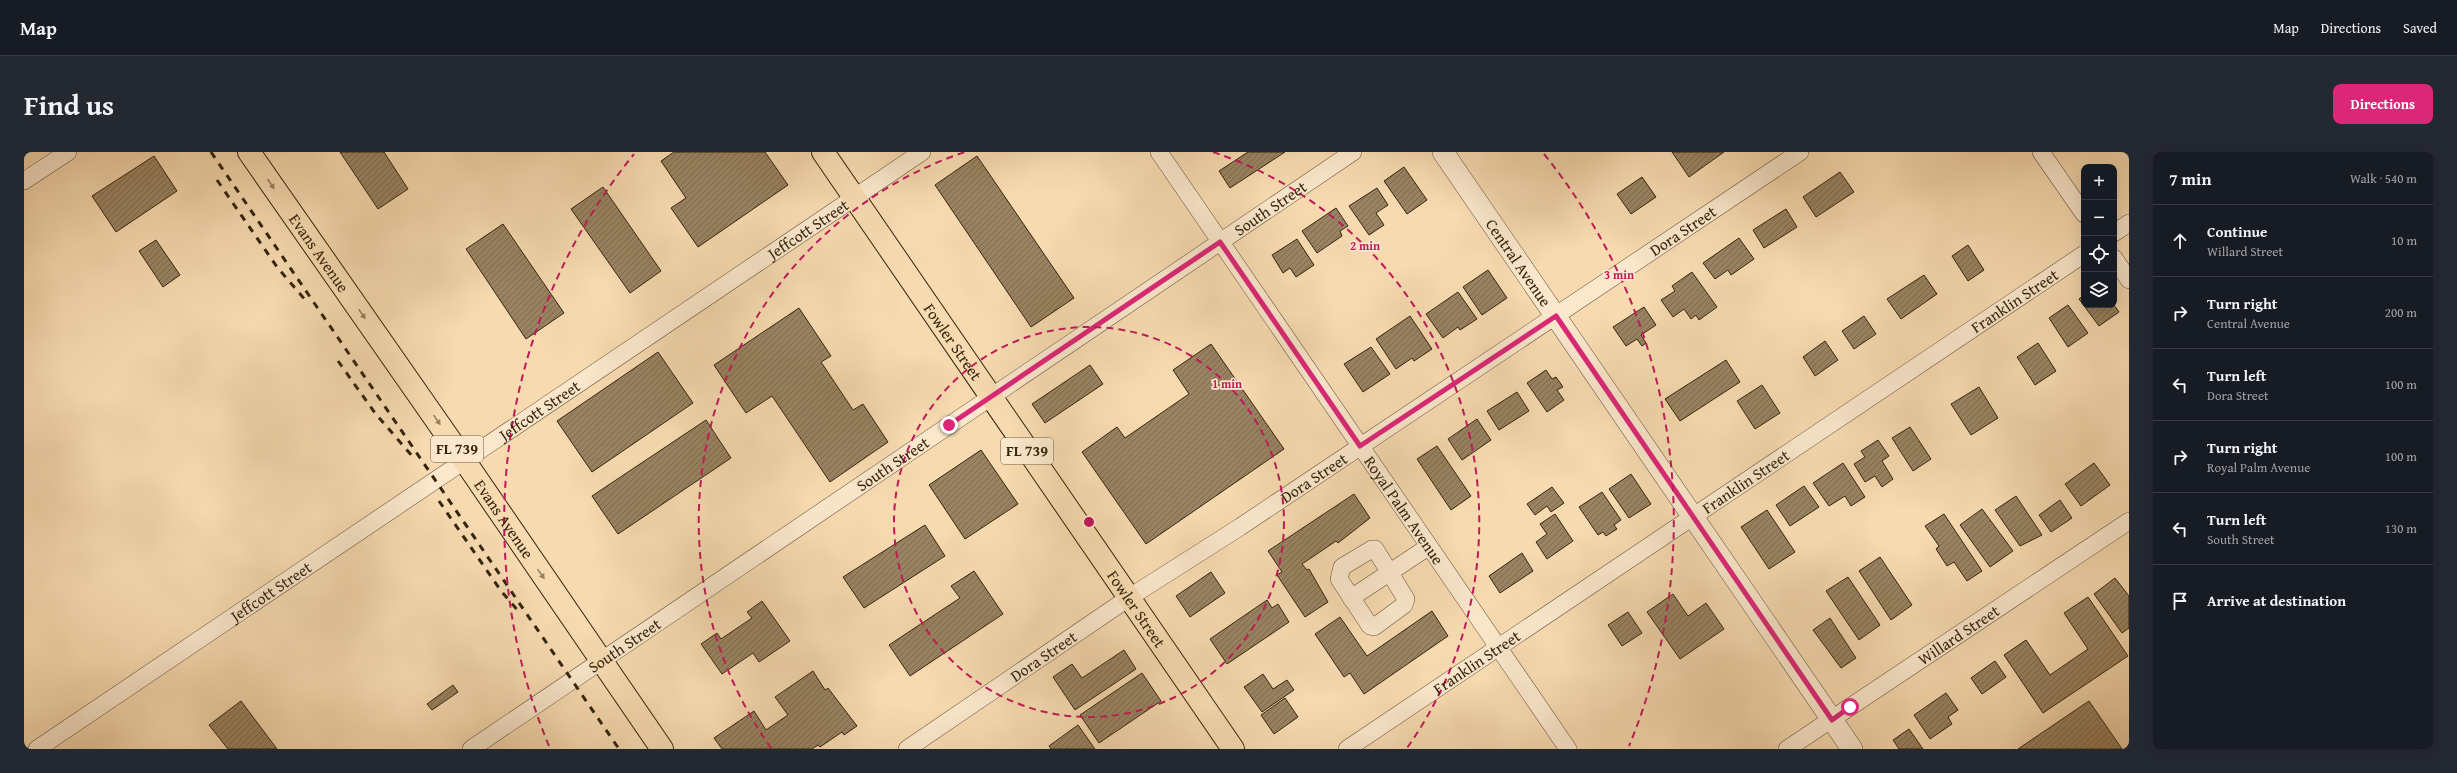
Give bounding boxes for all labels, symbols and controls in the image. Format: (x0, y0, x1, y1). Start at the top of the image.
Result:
text: Map (20, 14, 57, 42)
text: Map (2273, 18, 2299, 38)
text: Directions (2321, 18, 2381, 38)
text: Saved (2403, 18, 2437, 38)
text: Find us (24, 84, 114, 125)
button: Directions (2333, 84, 2433, 124)
map controls (2081, 164, 2117, 308)
button: + (2081, 164, 2117, 200)
text: 7 min (2169, 166, 2211, 191)
text: Walk · 540 m (2350, 169, 2417, 188)
street label: South Street (1229, 175, 1312, 241)
one-way arrow (267, 179, 275, 189)
street label: Jeffcott Street (761, 193, 854, 266)
street label: Dora Street (1644, 199, 1721, 262)
button: − (2081, 200, 2117, 236)
street label: Evans Avenue (283, 209, 355, 297)
street label: Central Avenue (1480, 214, 1557, 311)
text: Continue (2207, 221, 2268, 242)
icon: ahead (2169, 230, 2191, 252)
text: 10 m (2391, 231, 2417, 250)
button: locate (2081, 236, 2117, 272)
text: 2 min (1350, 237, 1380, 254)
text: Willard Street (2207, 242, 2283, 261)
street label: Franklin Street (1966, 262, 2063, 339)
text: 3 min (1604, 266, 1634, 283)
button: layers (2081, 272, 2117, 308)
text: Turn right (2207, 293, 2278, 314)
street label: Fowler Street (918, 298, 989, 385)
icon: right (2169, 302, 2191, 324)
text: 200 m (2385, 303, 2417, 322)
one-way arrow (358, 308, 366, 319)
text: Central Avenue (2207, 314, 2290, 333)
text: Turn left (2207, 365, 2266, 386)
street label: Jeffcott Street (492, 374, 585, 447)
icon: left (2169, 374, 2191, 396)
text: 1 min (1212, 375, 1242, 392)
text: 100 m (2385, 375, 2417, 394)
text: Dora Street (2207, 386, 2269, 405)
one-way arrow (433, 415, 441, 425)
route end (940, 416, 958, 434)
street label: South Street (851, 430, 934, 497)
road number: FL 739 (431, 436, 483, 462)
text: Turn right (2207, 437, 2278, 458)
road number: FL 739 (1001, 438, 1053, 464)
street label: Franklin Street (1697, 443, 1794, 519)
street label: Dora Street (1276, 446, 1352, 509)
icon: right (2169, 446, 2191, 468)
text: 100 m (2385, 447, 2417, 466)
street label: Royal Palm Avenue (1358, 451, 1450, 569)
text: Royal Palm Avenue (2207, 458, 2310, 477)
street label: Evans Avenue (469, 474, 540, 563)
text: Turn left (2207, 509, 2266, 530)
centre of rings (1082, 515, 1096, 529)
icon: left (2169, 518, 2191, 540)
text: 130 m (2385, 519, 2417, 538)
text: South Street (2207, 530, 2275, 549)
street label: Jeffcott Street (224, 555, 317, 628)
street label: Fowler Street (1102, 565, 1172, 652)
one-way arrow (537, 569, 545, 579)
icon: arrive (2169, 590, 2191, 612)
text: Arrive at destination (2207, 590, 2346, 611)
street label: Willard Street (1913, 599, 2004, 671)
street label: South Street (583, 612, 666, 679)
street label: Franklin Street (1428, 624, 1525, 700)
street label: Dora Street (1005, 625, 1082, 687)
route start (1841, 698, 1859, 716)

